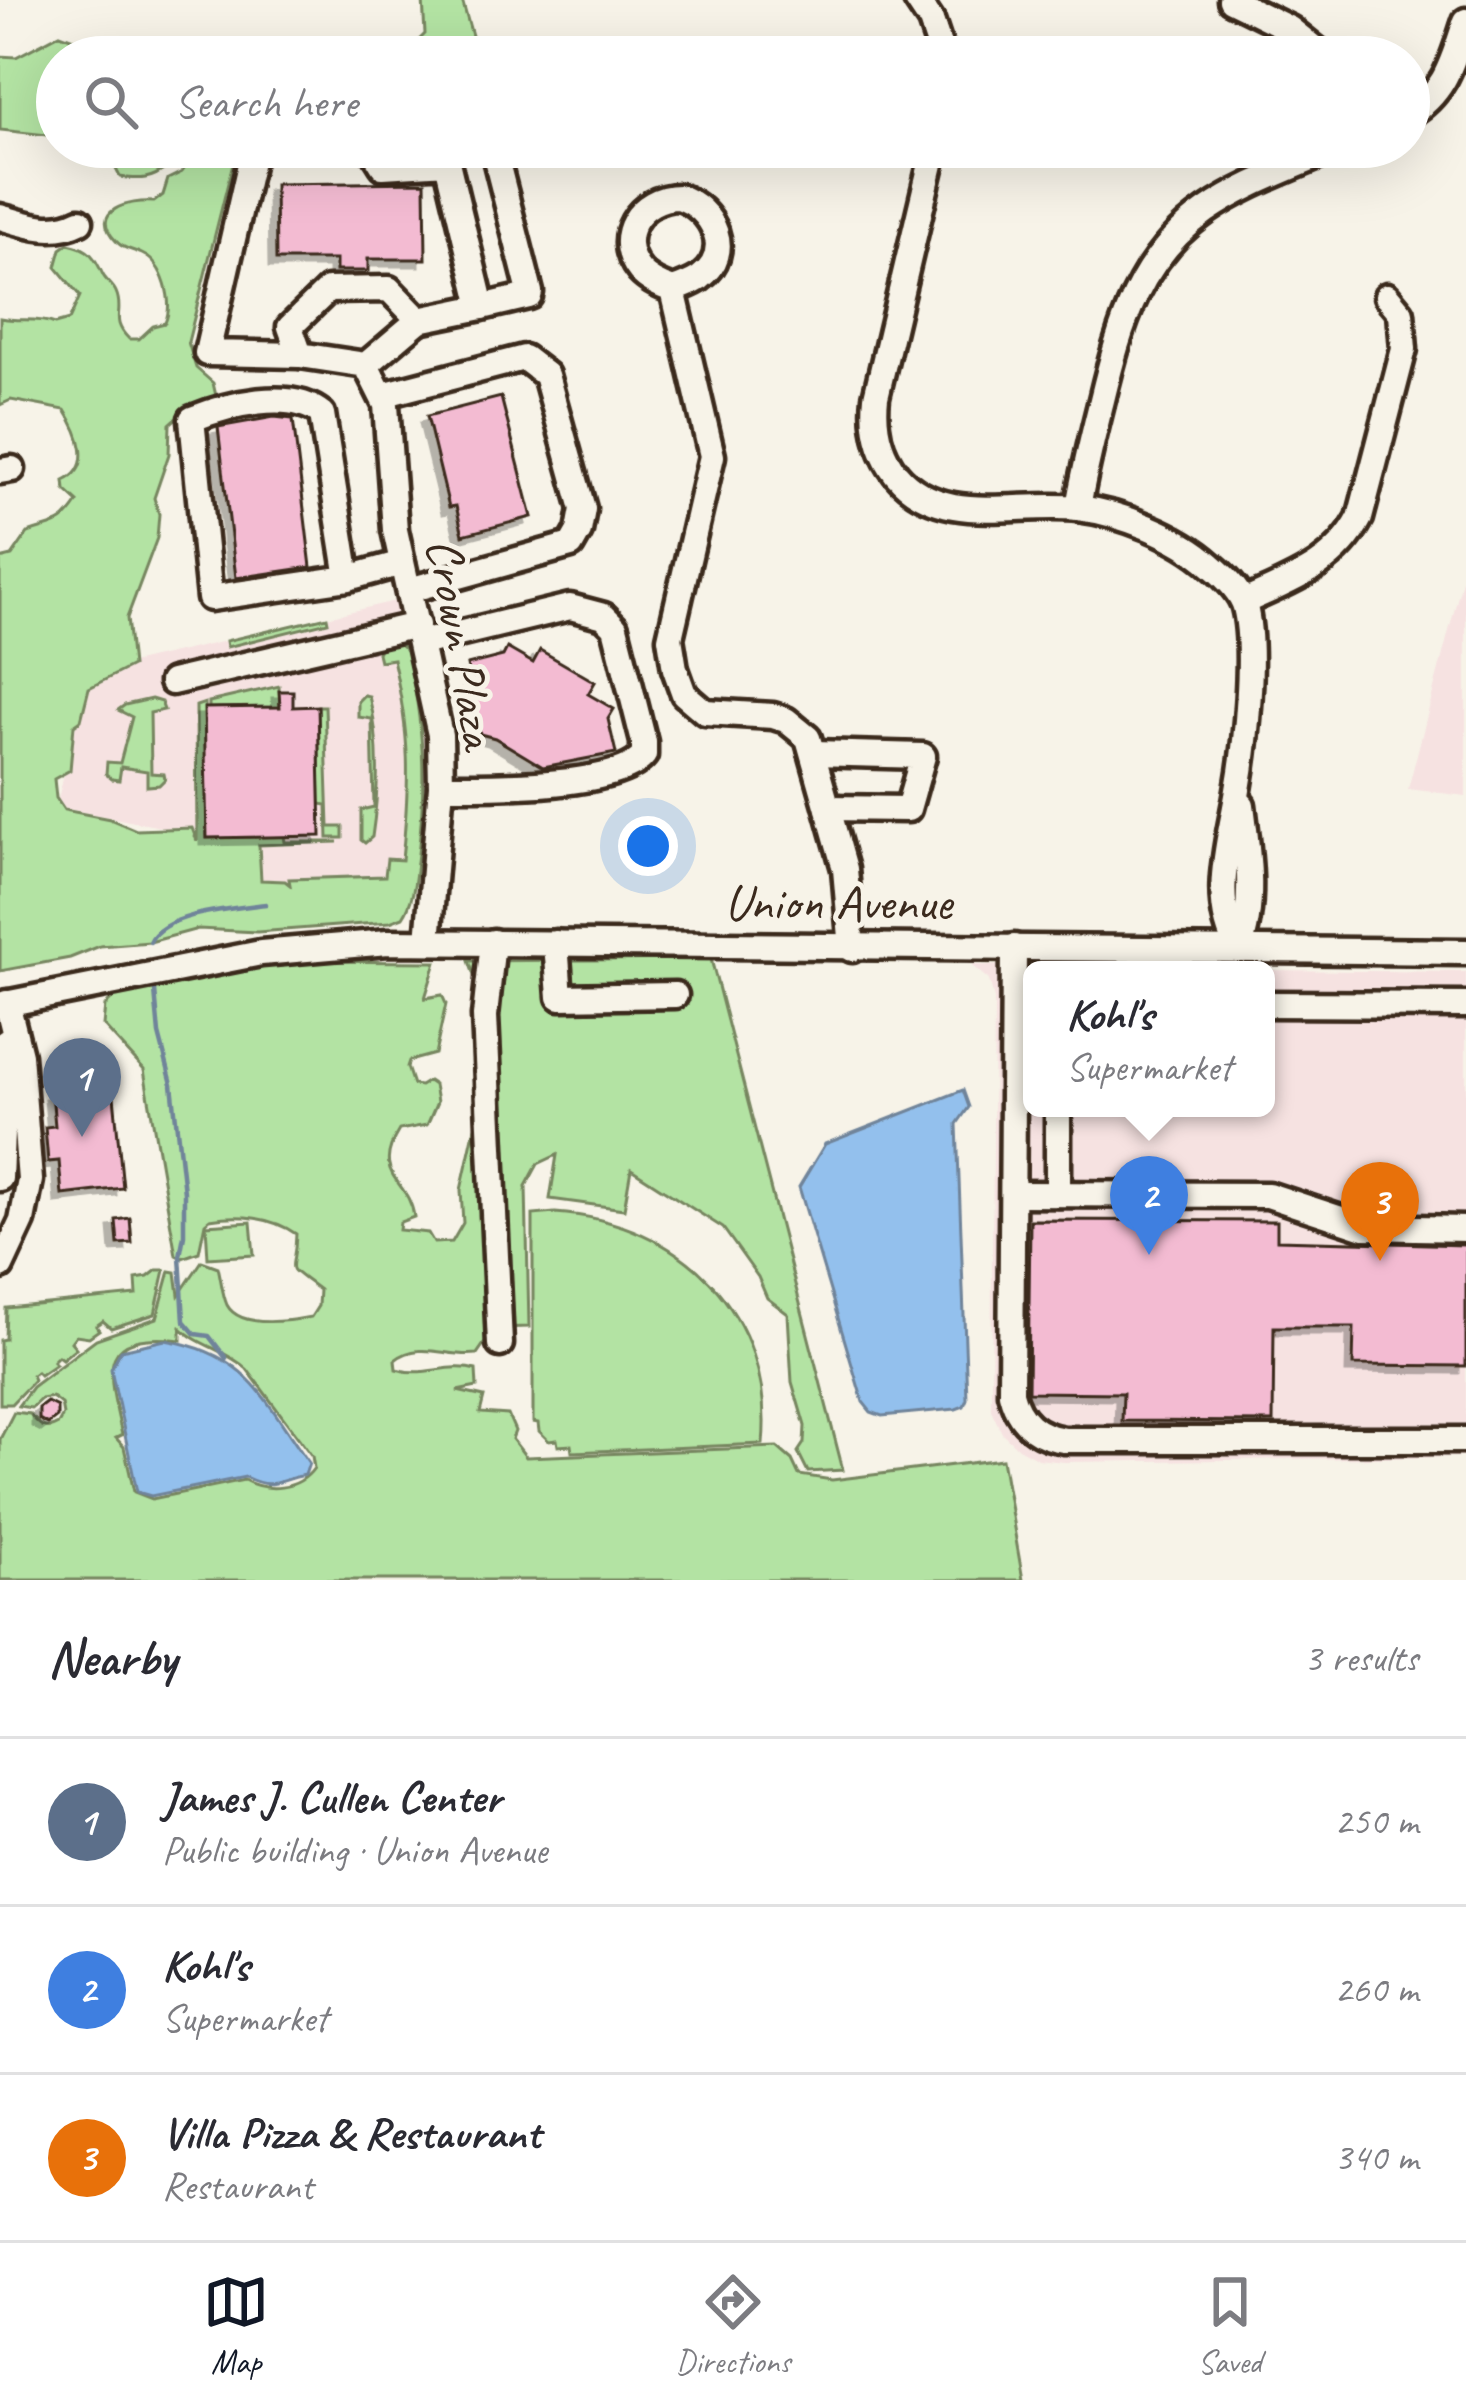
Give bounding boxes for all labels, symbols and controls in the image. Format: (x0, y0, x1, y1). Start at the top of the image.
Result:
search box (36, 36, 1430, 168)
icon: search (78, 69, 144, 135)
text: Search here (174, 74, 357, 131)
street label: Crown Plaza (412, 533, 513, 757)
your location (618, 816, 678, 876)
street label: Union Avenue (724, 870, 955, 934)
popup (1023, 961, 1275, 1117)
text: Kohl's (1066, 986, 1153, 1043)
pin: 1 (43, 1038, 121, 1137)
text: Supermarket (1066, 1043, 1232, 1092)
pin: 2 (1110, 1156, 1188, 1255)
pin: 3 (1341, 1162, 1419, 1261)
text: Nearby (48, 1626, 176, 1690)
text: 3 results (1304, 1634, 1418, 1683)
text: James J. Cullen Center (162, 1769, 501, 1826)
text: 1 (78, 1797, 96, 1846)
text: 250 m (1334, 1797, 1418, 1846)
text: Public building · Union Avenue (162, 1826, 547, 1875)
text: Kohl's (162, 1937, 249, 1994)
text: 2 (78, 1965, 96, 2014)
text: 260 m (1334, 1965, 1418, 2014)
text: Supermarket (162, 1994, 328, 2043)
text: Villa Pizza & Restaurant (162, 2105, 541, 2162)
text: 3 (78, 2133, 96, 2182)
text: 340 m (1334, 2133, 1418, 2182)
text: Restaurant (162, 2162, 313, 2211)
tab: Map (203, 2269, 269, 2383)
tab: Directions (676, 2269, 790, 2383)
tab: Saved (1197, 2269, 1263, 2383)

